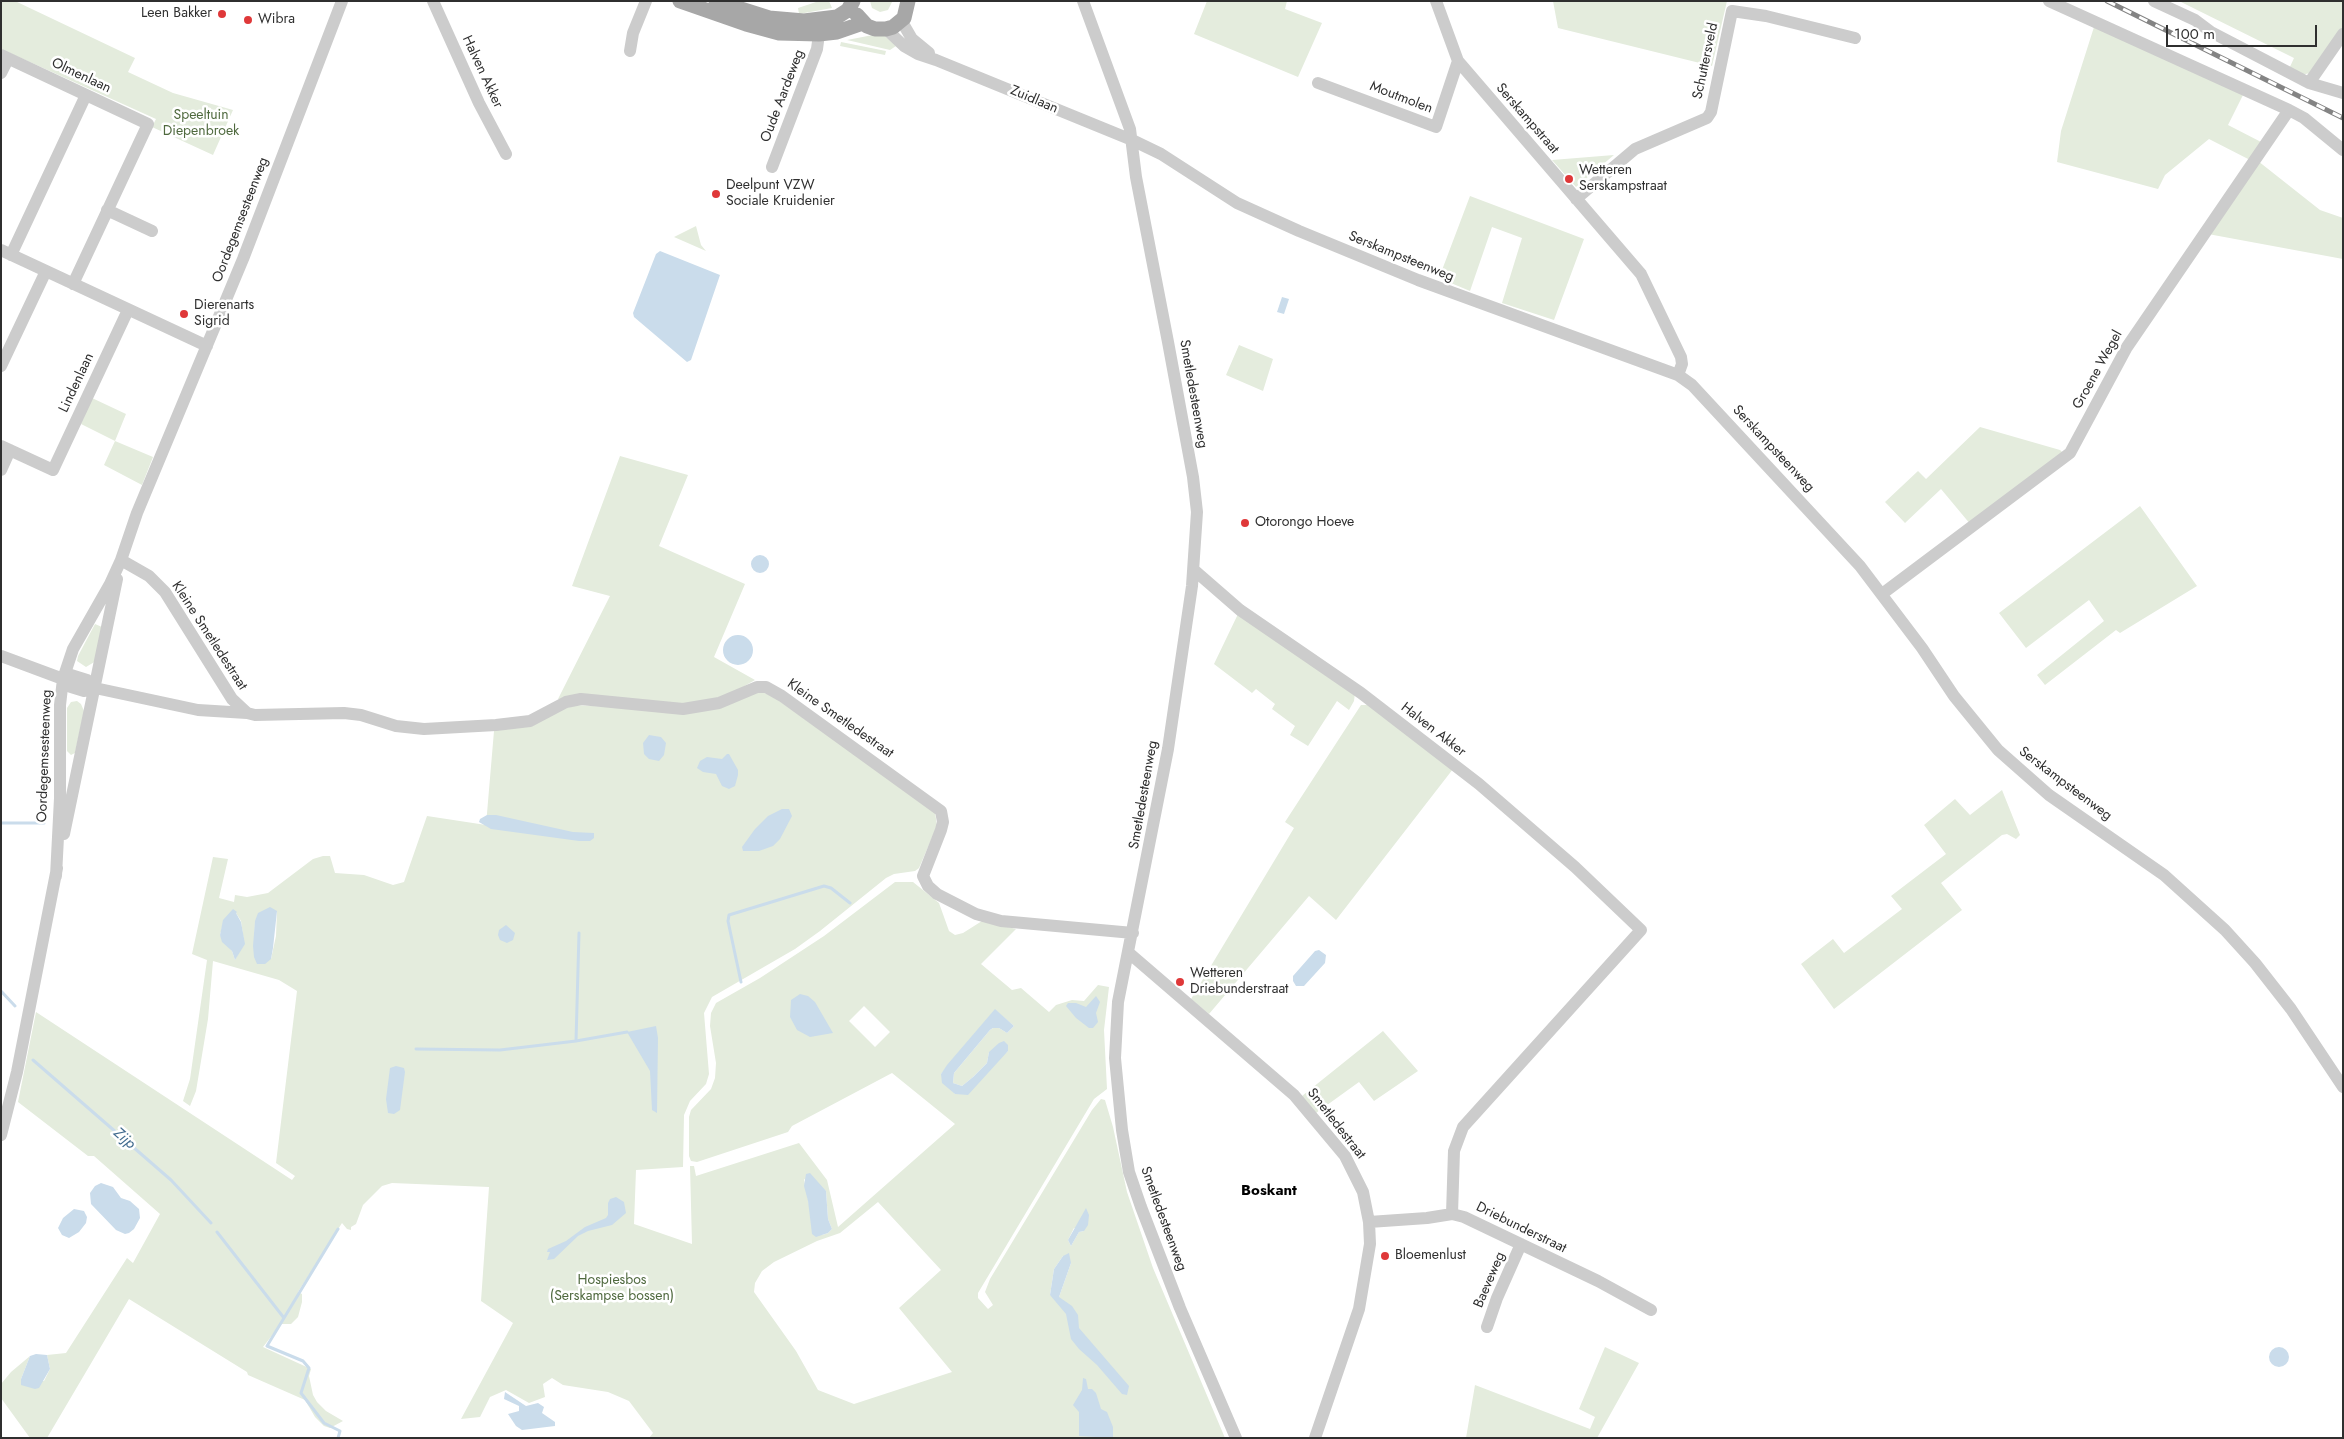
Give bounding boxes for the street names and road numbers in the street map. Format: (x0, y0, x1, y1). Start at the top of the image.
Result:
street label: Schuttersveld (1690, 21, 1722, 101)
street label: Halven Akker (458, 33, 506, 111)
street label: Oude Aardeweg (758, 47, 808, 145)
street label: Olmenlaan (49, 55, 113, 97)
street label: Moutmolen (1367, 78, 1435, 118)
street label: Serskampstraat (1492, 80, 1562, 158)
street label: Zuidlaan (1008, 82, 1060, 118)
street label: Oordegemsesteenweg (209, 155, 273, 285)
street label: Serskampsteenweg (1346, 228, 1456, 286)
street label: Groene Wegel (2069, 328, 2127, 412)
street label: Smetledesteenweg (1175, 338, 1211, 450)
street label: Lindenlaan (56, 351, 98, 415)
street label: Serskampsteenweg (1729, 402, 1817, 496)
street label: Kleine Smetledestraat (168, 579, 250, 693)
street label: Kleine Smetledestraat (784, 676, 896, 762)
street label: Oordegemsesteenweg (34, 689, 56, 823)
street label: Halven Akker (1397, 699, 1469, 761)
street label: Smetledesteenweg (1126, 739, 1162, 851)
street label: Serskampsteenweg (2015, 743, 2115, 825)
street label: Smetledestraat (1303, 1085, 1369, 1163)
street label: Smetledesteenweg (1136, 1164, 1190, 1274)
street label: Driebunderstraat (1473, 1199, 1569, 1257)
street label: Baeveweg (1471, 1250, 1509, 1310)

